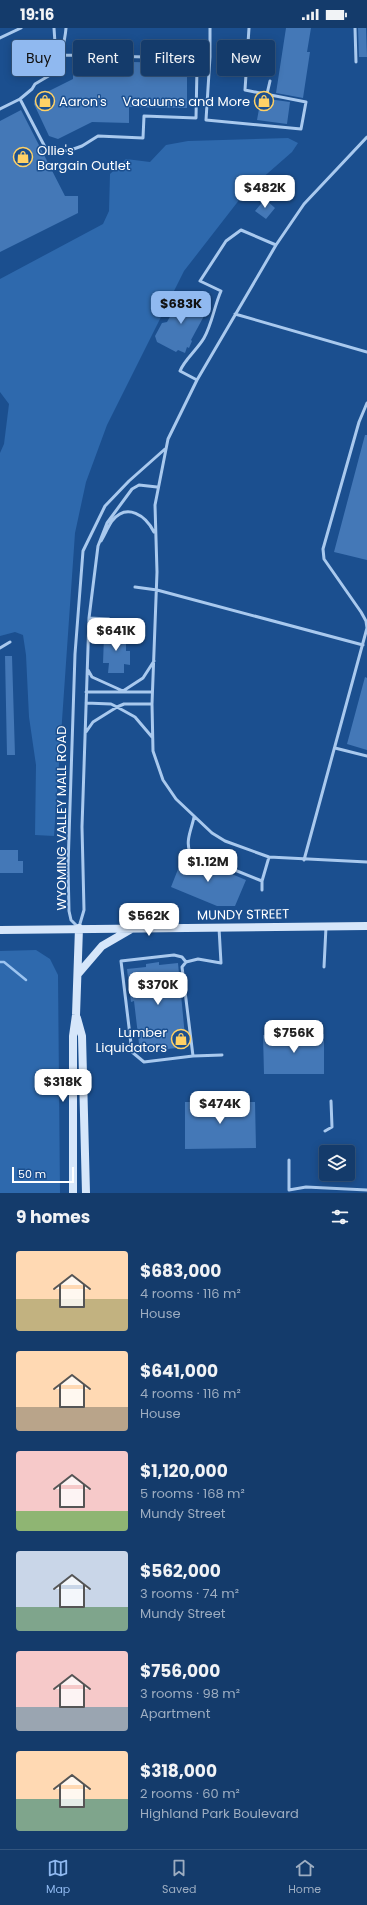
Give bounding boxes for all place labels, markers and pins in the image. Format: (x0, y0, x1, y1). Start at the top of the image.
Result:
shop icon: Aaron's (34, 90, 56, 112)
shop icon: Vacuums and More (253, 90, 275, 112)
place label: Aaron's (59, 92, 107, 111)
place label: Vacuums and More (122, 92, 250, 111)
place label: Ollie's Bargain Outlet (37, 141, 131, 175)
shop icon: Ollie's Bargain Outlet (12, 146, 34, 168)
pin: $482K (237, 175, 293, 209)
pin: $683K (153, 291, 209, 325)
pin: $641K (88, 618, 144, 652)
pin: $1.12M (175, 849, 241, 883)
pin: $562K (121, 903, 177, 937)
pin: $370K (130, 972, 186, 1006)
pin: $756K (266, 1020, 322, 1054)
place label: Lumber Liquidators (96, 1023, 167, 1057)
shop icon: Lumber Liquidators (170, 1028, 192, 1050)
pin: $318K (35, 1069, 91, 1103)
pin: $474K (192, 1091, 248, 1125)

